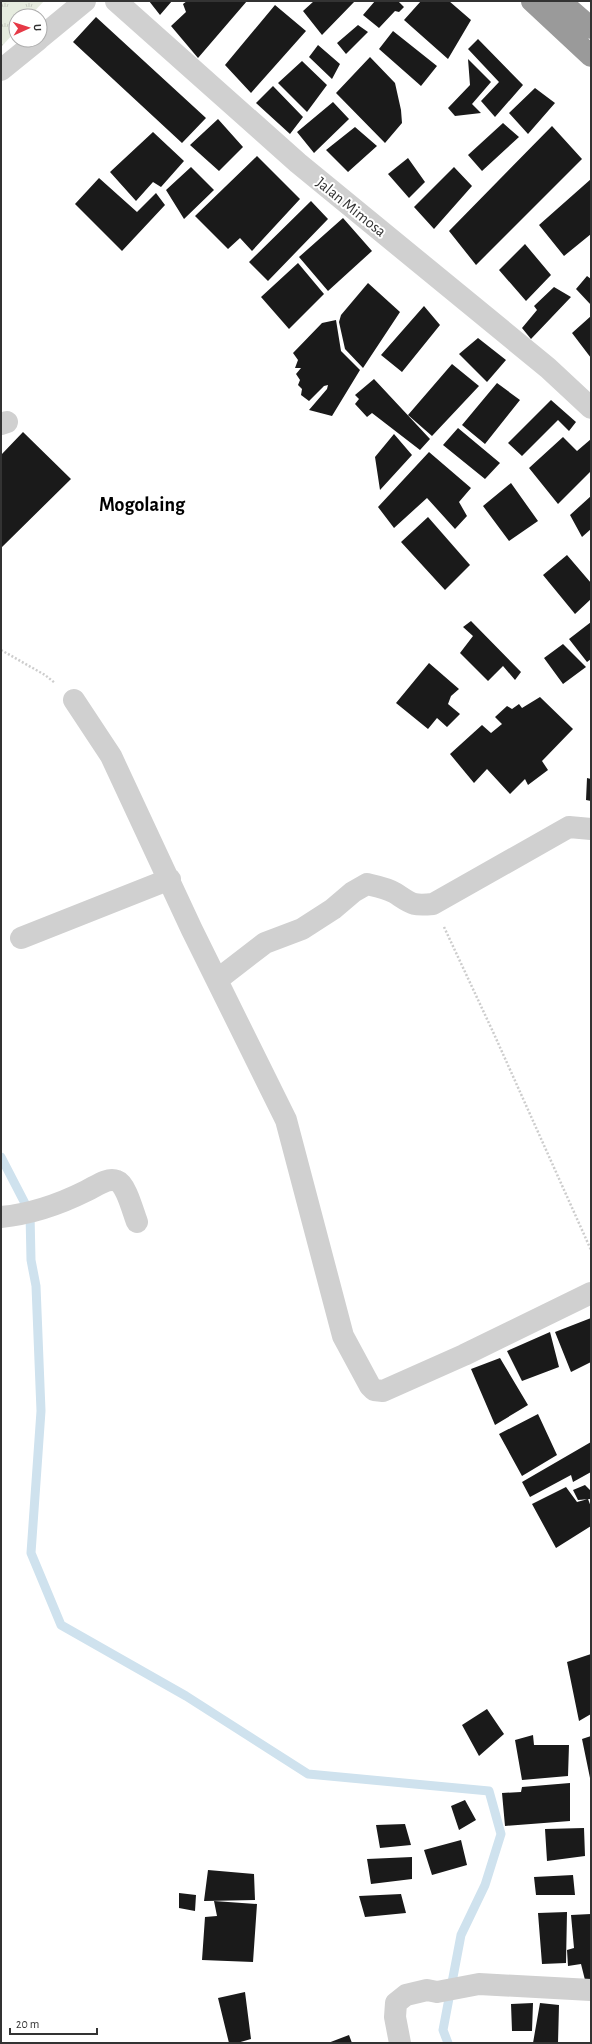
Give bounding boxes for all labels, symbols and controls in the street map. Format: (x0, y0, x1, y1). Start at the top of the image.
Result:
north arrow (8, 8, 48, 48)
text: U (32, 24, 43, 31)
street label: Jalan Mimosa (313, 174, 389, 240)
district label: Mogolaing (99, 495, 186, 515)
scale bar (10, 2010, 97, 2036)
text: 20 m (16, 2018, 39, 2030)

